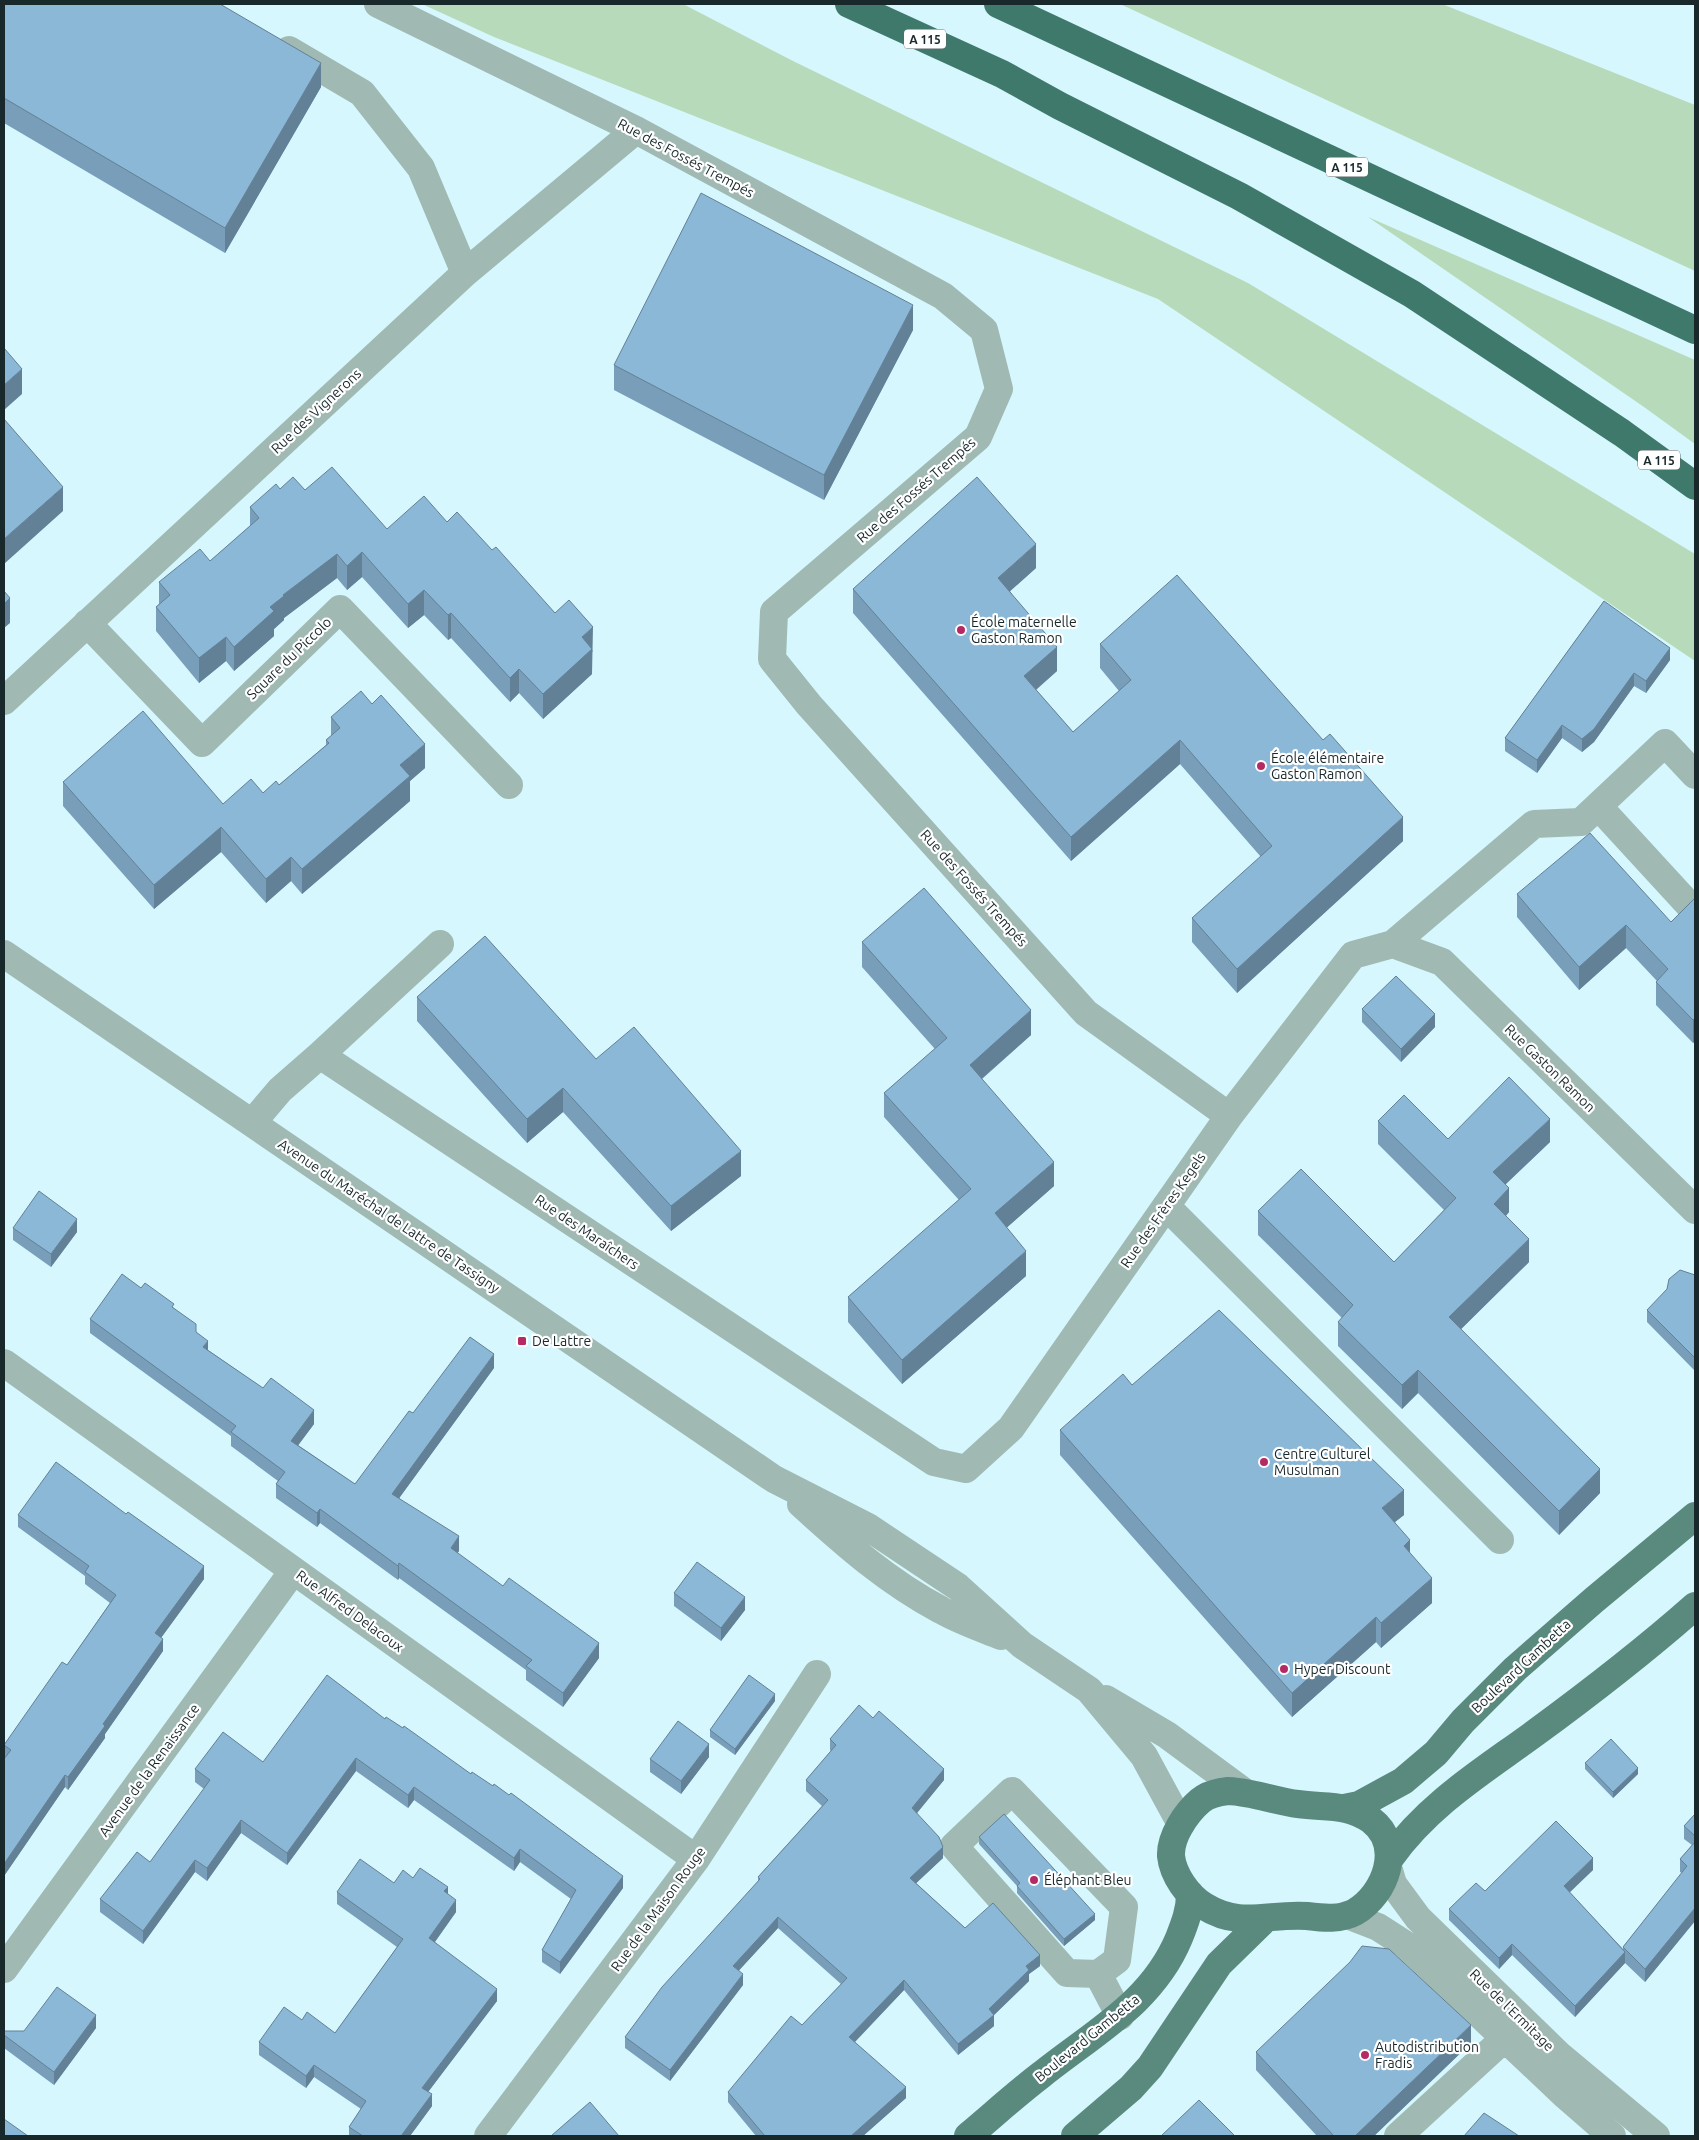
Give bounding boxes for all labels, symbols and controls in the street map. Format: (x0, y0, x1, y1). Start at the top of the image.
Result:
road number: A 115 (904, 30, 946, 48)
street label: Rue des Fossés Trempés (615, 115, 757, 201)
road number: A 115 (1326, 158, 1368, 176)
street label: Rue des Vignerons (268, 365, 364, 457)
street label: Rue des Fossés Trempés (853, 434, 979, 546)
road number: A 115 (1638, 450, 1680, 470)
place label: École maternelle Gaston Ramon (971, 613, 1077, 646)
street label: Square du Piccolo (243, 614, 335, 702)
marker: École maternelle Gaston Ramon (955, 624, 967, 636)
place label: École élémentaire Gaston Ramon (1271, 749, 1384, 782)
marker: École élémentaire Gaston Ramon (1255, 760, 1267, 772)
street label: Rue des Fossés Trempés (917, 826, 1031, 950)
street label: Rue Gaston Ramon (1502, 1021, 1598, 1115)
street label: Avenue du Maréchal de Lattre de Tassigny (275, 1136, 503, 1296)
street label: Rue des Frères Kegels (1117, 1149, 1209, 1271)
street label: Rue des Maraîchers (532, 1191, 642, 1273)
place label: De Lattre (532, 1333, 591, 1349)
marker: De Lattre (516, 1335, 528, 1347)
place label: Centre Culturel Musulman (1274, 1446, 1371, 1478)
marker: Centre Culturel Musulman (1258, 1456, 1270, 1468)
street label: Rue Alfred Delacoux (293, 1567, 407, 1655)
street label: Boulevard Gambetta (1468, 1616, 1574, 1716)
place label: Hyper Discount (1294, 1661, 1391, 1677)
marker: Hyper Discount (1278, 1663, 1290, 1675)
street label: Avenue de la Renaissance (95, 1701, 203, 1839)
street label: Rue de la Maison Rouge (608, 1844, 708, 1974)
place label: Éléphant Bleu (1044, 1871, 1132, 1888)
marker: Éléphant Bleu (1028, 1874, 1040, 1886)
street label: Rue de l'Ermitage (1467, 1966, 1557, 2054)
street label: Boulevard Gambetta (1032, 1991, 1142, 2085)
place label: Autodistribution Fradis (1375, 2039, 1479, 2071)
marker: Autodistribution Fradis (1359, 2049, 1371, 2061)

